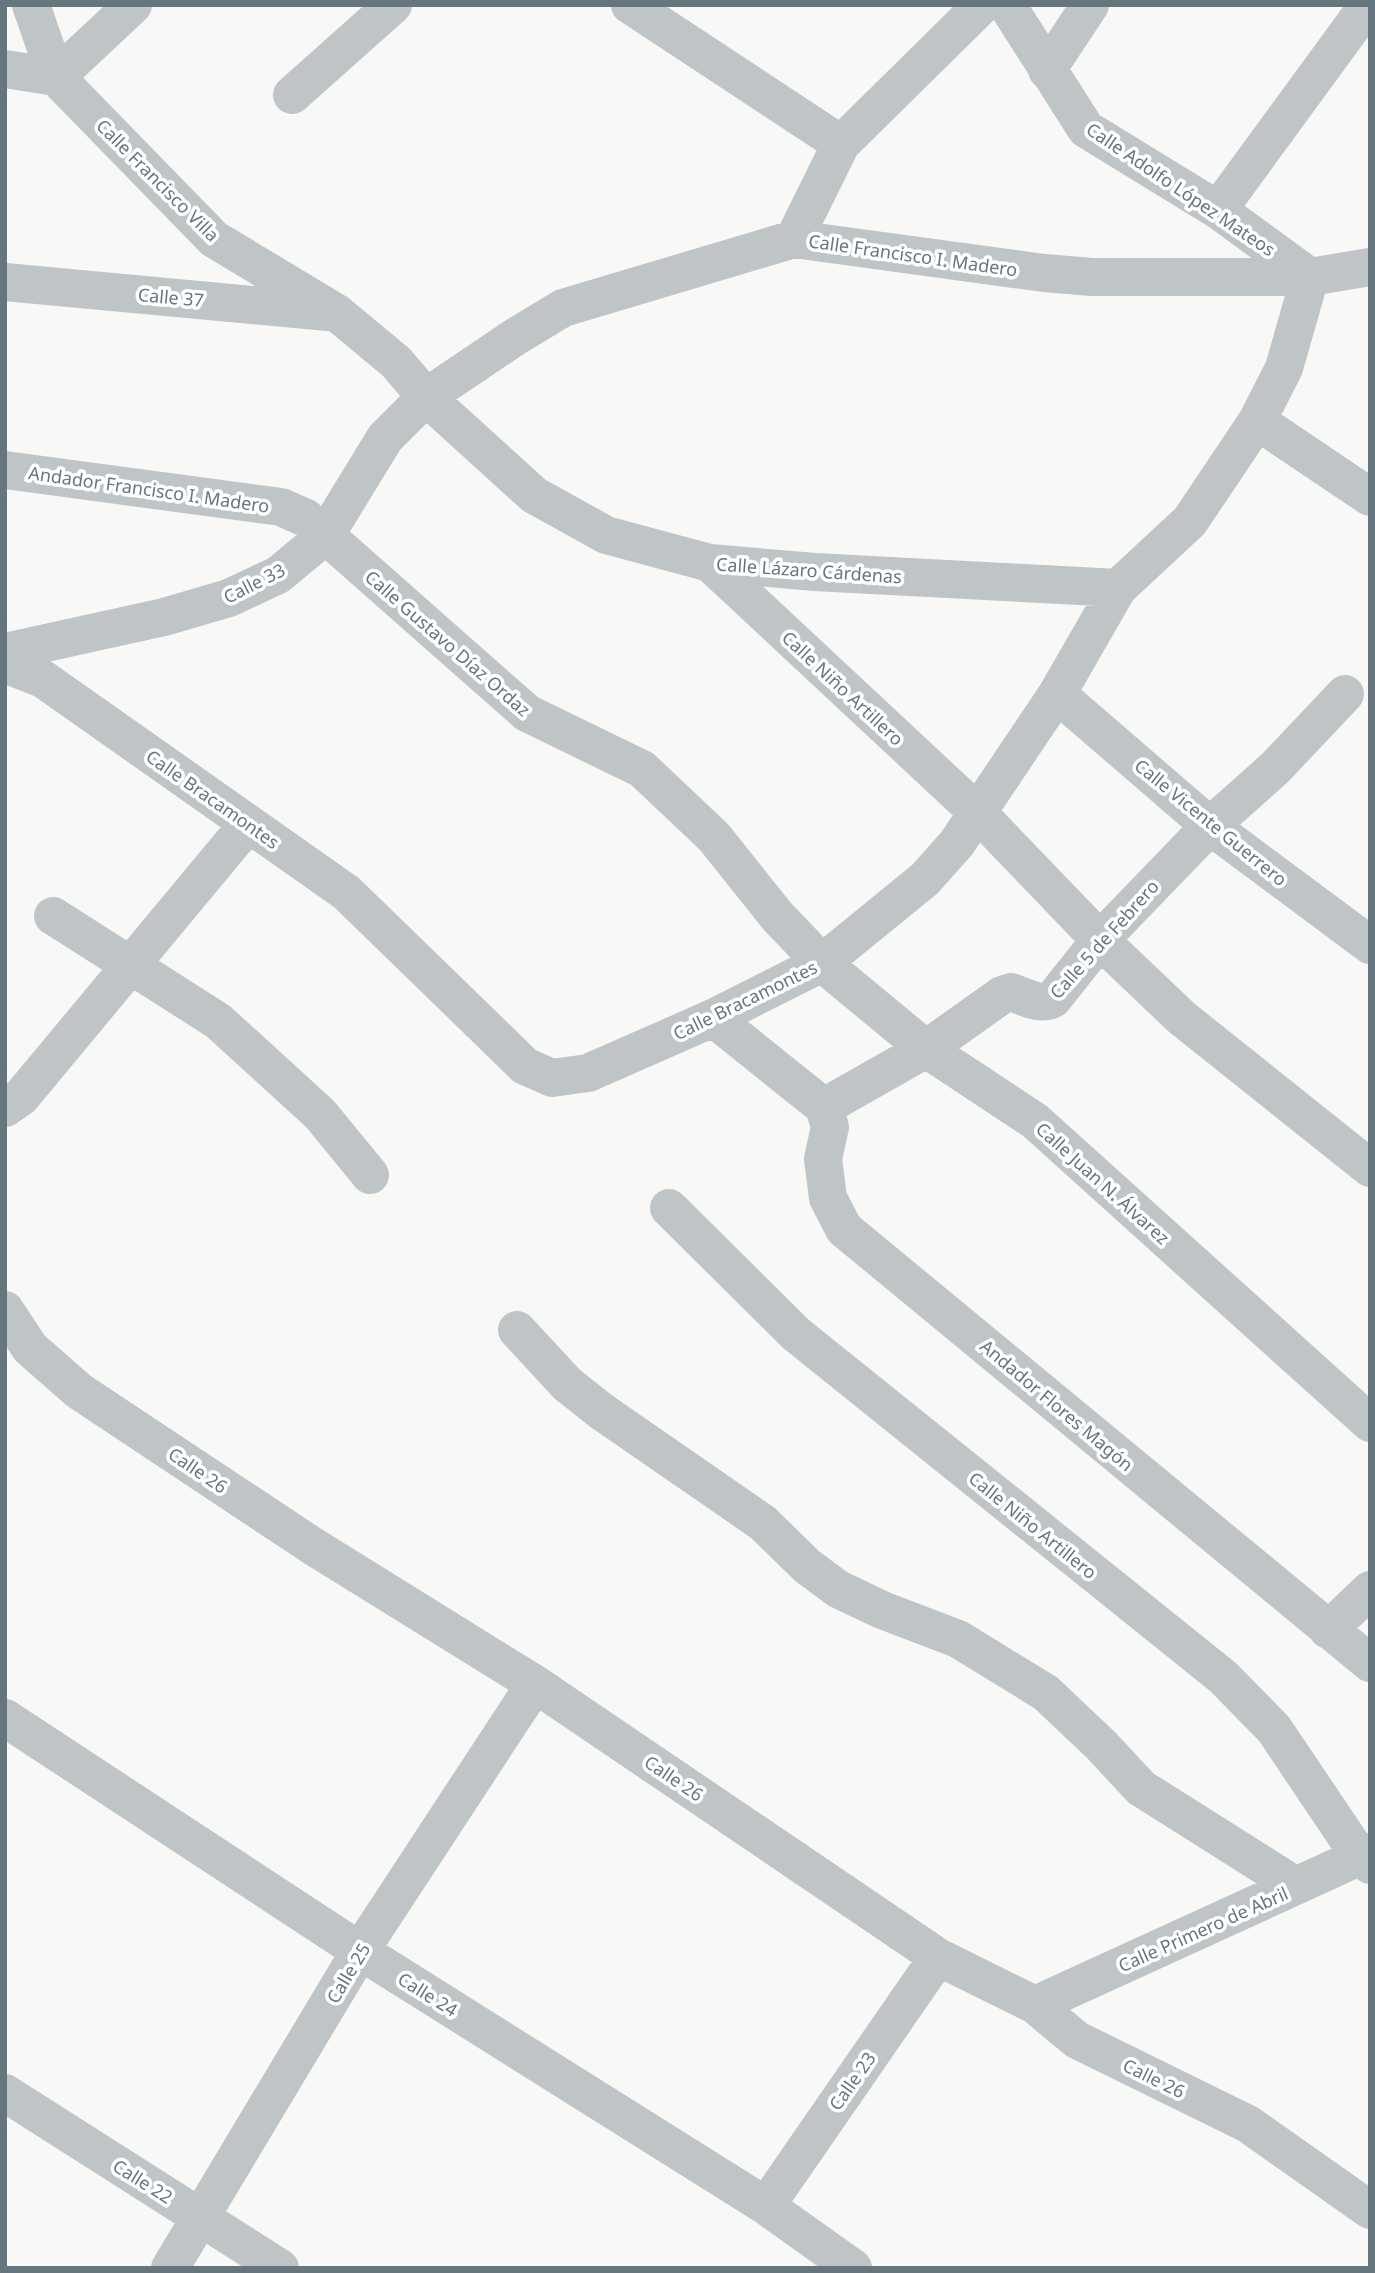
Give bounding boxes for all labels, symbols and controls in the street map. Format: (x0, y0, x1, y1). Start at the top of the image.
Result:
street label: Calle Francisco Villa (91, 113, 225, 247)
street label: Calle Adolfo López Mateos (1082, 117, 1280, 261)
street label: Calle Francisco I. Madero (807, 228, 1019, 282)
street label: Calle 37 (137, 282, 205, 312)
street label: Andador Francisco I. Madero (27, 460, 271, 518)
street label: Calle Lázaro Cárdenas (715, 552, 903, 588)
street label: Calle 33 (219, 557, 289, 609)
street label: Calle Gustavo Díaz Ordaz (360, 565, 536, 721)
street label: Calle Niño Artillero (777, 625, 909, 751)
street label: Calle Bracamontes (142, 744, 284, 854)
street label: Calle Vicente Guerrero (1130, 753, 1292, 891)
street label: Calle 5 de Febrero (1044, 874, 1164, 1004)
street label: Calle Bracamontes (669, 955, 821, 1045)
street label: Calle Juan N. Álvarez (1031, 1117, 1175, 1249)
street label: Andador Flores Magón (975, 1334, 1139, 1476)
street label: Calle 26 (164, 1442, 232, 1498)
street label: Calle Niño Artillero (964, 1466, 1102, 1584)
street label: Calle 26 (640, 1750, 708, 1806)
street label: Calle Primero de Abril (1114, 1881, 1292, 1977)
street label: Calle 25 (321, 1938, 375, 2008)
street label: Calle 24 (394, 1966, 462, 2022)
street label: Calle 23 (823, 2047, 881, 2115)
street label: Calle 26 (1119, 2053, 1189, 2103)
street label: Calle 22 (109, 2153, 177, 2209)

